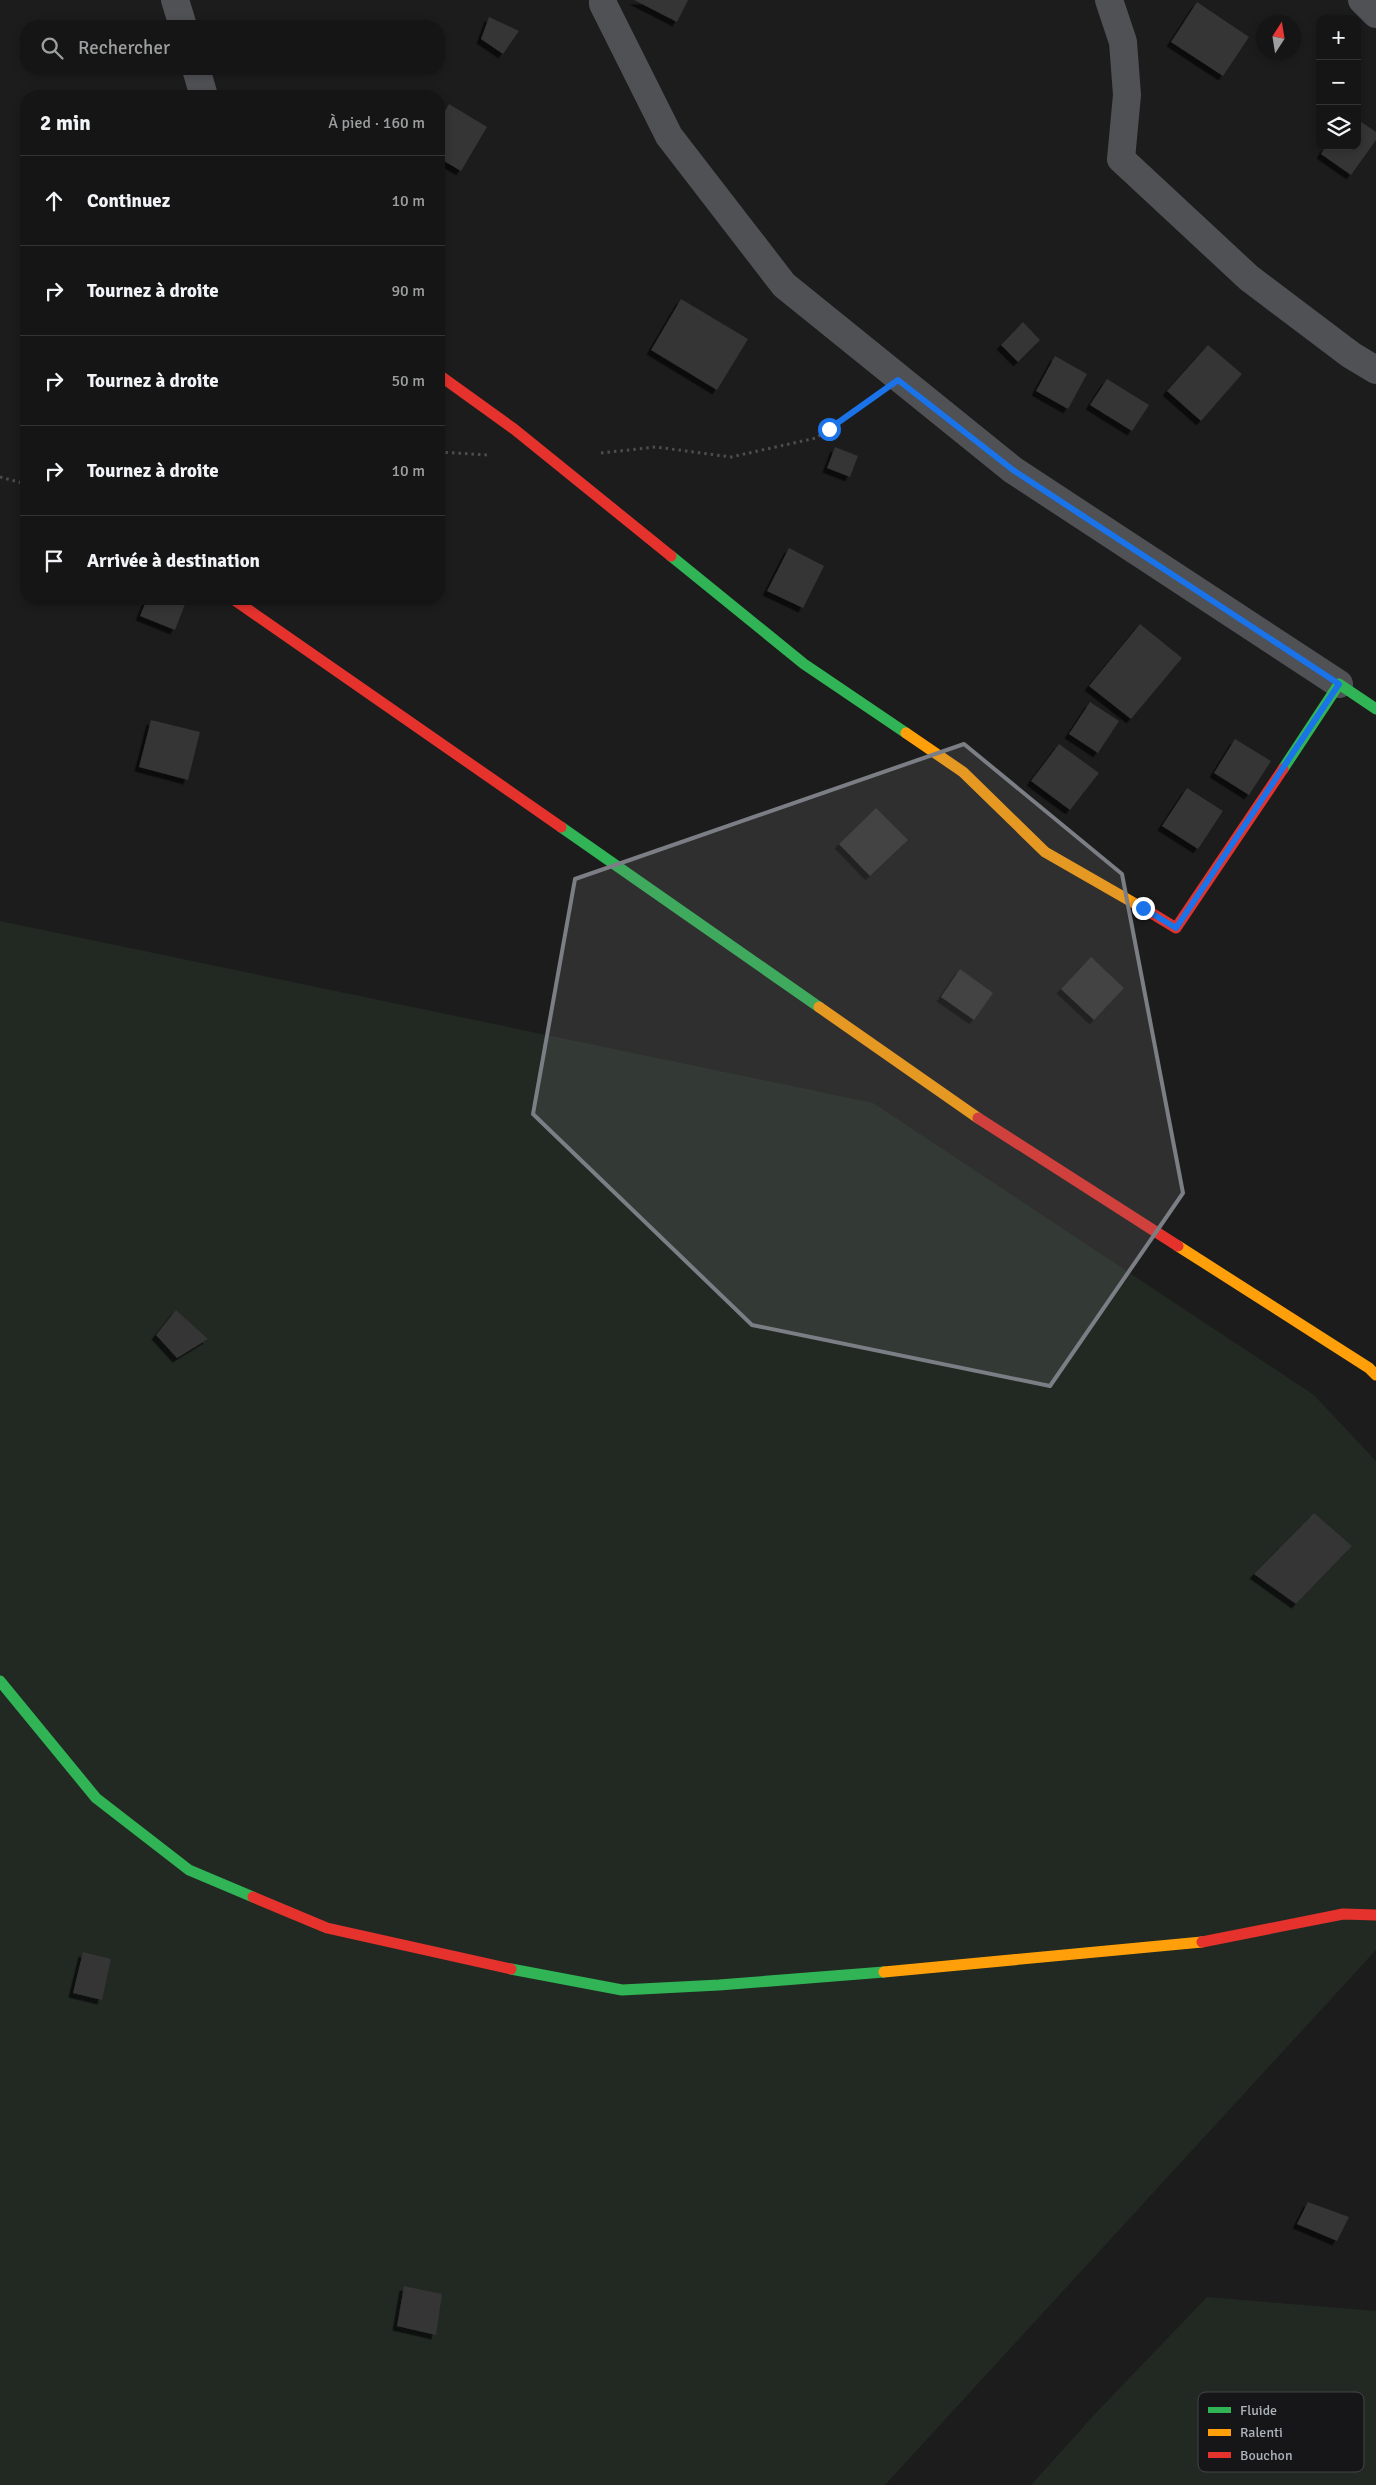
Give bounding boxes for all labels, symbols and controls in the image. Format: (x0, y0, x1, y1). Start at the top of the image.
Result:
north arrow (1256, 15, 1301, 60)
map controls (1316, 15, 1361, 150)
button: + (1316, 15, 1361, 60)
search box (20, 20, 445, 75)
icon: search (38, 34, 66, 62)
text: Rechercher (78, 36, 170, 60)
button: − (1316, 60, 1361, 105)
button: layers (1316, 105, 1361, 150)
text: 2 min (40, 110, 91, 136)
text: À pied · 160 m (328, 113, 425, 133)
icon: ahead (40, 187, 68, 215)
text: Continuez (87, 189, 170, 213)
text: 10 m (391, 191, 425, 211)
icon: right (40, 277, 68, 305)
text: Tournez à droite (87, 279, 219, 303)
text: 90 m (391, 281, 425, 301)
icon: right (40, 367, 68, 395)
text: Tournez à droite (87, 369, 219, 393)
text: 50 m (391, 371, 425, 391)
route start (818, 418, 841, 441)
icon: right (40, 457, 68, 485)
text: Tournez à droite (87, 459, 219, 483)
text: 10 m (391, 461, 425, 481)
icon: arrive (40, 547, 68, 575)
text: Arrivée à destination (87, 549, 260, 573)
route end (1132, 897, 1155, 920)
legend (1198, 2392, 1364, 2472)
text: Fluide (1240, 2402, 1277, 2419)
text: Ralenti (1240, 2424, 1283, 2441)
text: Bouchon (1240, 2447, 1293, 2464)

